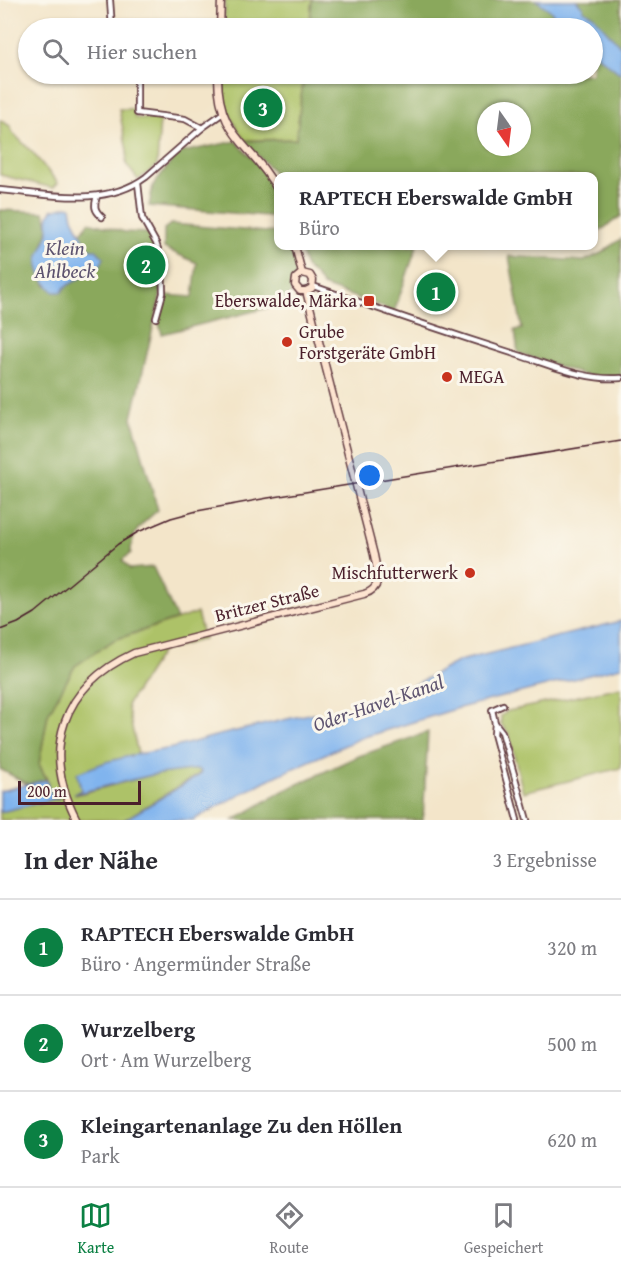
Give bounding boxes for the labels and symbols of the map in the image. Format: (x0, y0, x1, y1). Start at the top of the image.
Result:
pin: 3 (244, 86, 282, 130)
north arrow (477, 102, 531, 156)
water label: Klein Ahlbeck (34, 233, 96, 285)
pin: 2 (126, 242, 166, 288)
pin: 1 (416, 270, 456, 314)
place label: Eberswalde, Märka (215, 287, 357, 314)
marker: Eberswalde, Märka (362, 294, 376, 308)
place label: Grube Forstgeräte GmbH (299, 318, 436, 366)
marker: Grube Forstgeräte GmbH (280, 335, 294, 349)
place label: MEGA (459, 363, 504, 390)
marker: MEGA (440, 370, 454, 384)
your location (355, 461, 384, 490)
place label: Mischfutterwerk (332, 559, 459, 586)
marker: Mischfutterwerk (463, 566, 477, 580)
street label: Britzer Straße (212, 577, 322, 629)
water label: Oder-Havel-Kanal (309, 667, 447, 738)
scale bar (18, 778, 141, 806)

